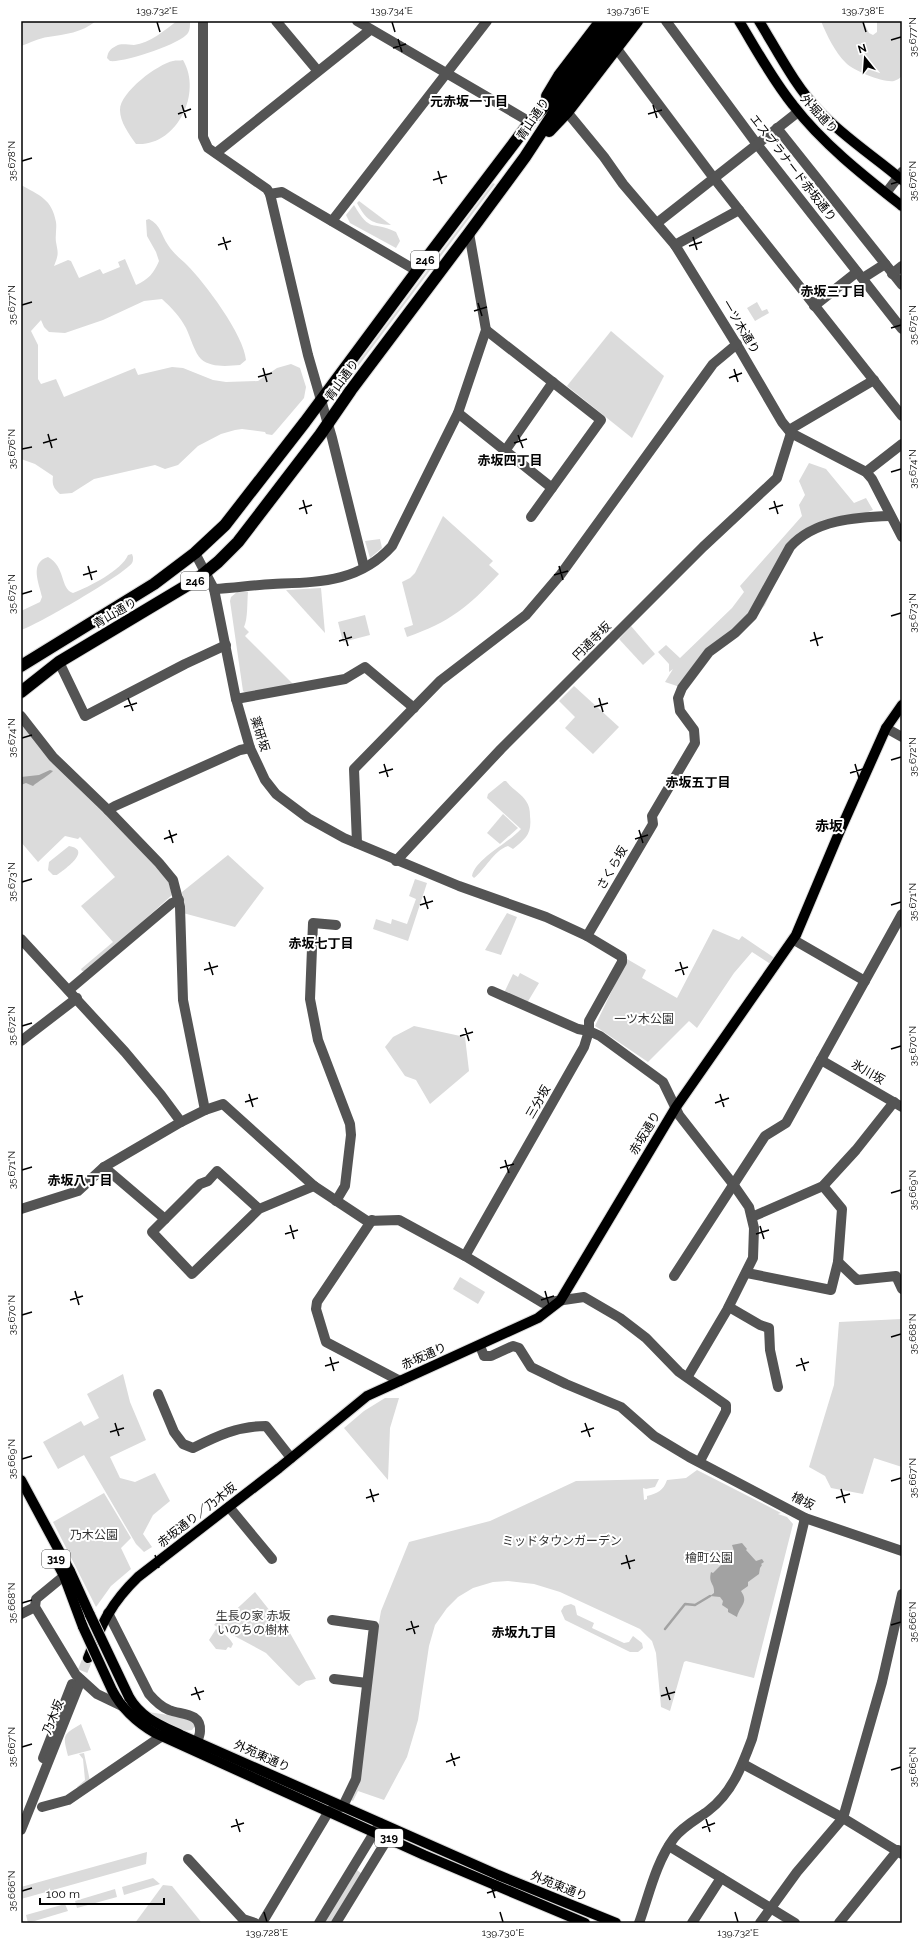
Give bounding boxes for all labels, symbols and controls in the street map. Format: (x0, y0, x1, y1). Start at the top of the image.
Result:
text: 139.732°E (136, 5, 178, 16)
text: 139.734°E (371, 5, 413, 16)
text: 139.736°E (607, 5, 649, 16)
text: 139.738°E (842, 5, 884, 16)
text: 35.677°N (907, 17, 918, 57)
north arrow (845, 38, 885, 78)
text: N (856, 41, 868, 56)
street label: 外堀通り (798, 92, 840, 136)
district label: 元赤坂一丁目 (430, 94, 508, 109)
street label: 青山通り (514, 95, 552, 143)
street label: エスプラナード赤坂通り (747, 112, 839, 224)
text: 35.678°N (6, 141, 17, 181)
text: 35.676°N (907, 161, 918, 201)
road number: 246 (411, 251, 439, 269)
district label: 赤坂三丁目 (800, 284, 866, 299)
text: 35.677°N (6, 285, 17, 325)
street label: 一ツ木通り (720, 298, 762, 356)
text: 35.675°N (907, 305, 918, 345)
street label: 青山通り (322, 356, 362, 404)
text: 35.676°N (6, 429, 17, 469)
text: 35.674°N (907, 449, 918, 489)
district label: 赤坂四丁目 (477, 453, 543, 468)
road number: 246 (181, 572, 209, 590)
text: 35.675°N (6, 574, 17, 614)
text: 35.673°N (907, 593, 918, 633)
street label: 青山通り (91, 595, 139, 631)
street label: 円通寺坂 (570, 619, 614, 663)
street label: 薬研坂 (248, 715, 272, 753)
text: 35.674°N (6, 718, 17, 758)
text: 35.672°N (907, 737, 918, 777)
district label: 赤坂五丁目 (665, 775, 731, 790)
district label: 赤坂 (815, 818, 843, 834)
street label: さくら坂 (594, 844, 630, 892)
text: 35.673°N (6, 862, 17, 902)
text: 35.671°N (907, 883, 918, 921)
district label: 赤坂七丁目 (288, 936, 354, 951)
text: 35.672°N (6, 1006, 17, 1046)
park label: 一ツ木公園 (614, 1012, 674, 1026)
text: 35.670°N (907, 1026, 918, 1066)
street label: 氷川坂 (849, 1057, 887, 1087)
street label: 三分坂 (523, 1083, 553, 1121)
street label: 赤坂通り (627, 1109, 663, 1157)
text: 35.671°N (6, 1151, 17, 1189)
text: 35.669°N (907, 1170, 918, 1210)
district label: 赤坂八丁目 (47, 1173, 113, 1188)
text: 35.670°N (6, 1295, 17, 1335)
text: 35.668°N (907, 1313, 918, 1355)
street label: 赤坂通り (399, 1340, 449, 1372)
text: 35.669°N (6, 1439, 17, 1479)
text: 35.667°N (907, 1458, 918, 1498)
street label: 赤坂通り／乃木坂 (155, 1480, 239, 1550)
street label: 檜坂 (789, 1489, 817, 1513)
park label: 乃木公園 (70, 1528, 118, 1542)
park label: ミッドタウンガーデン (502, 1534, 622, 1548)
road number: 319 (42, 1550, 70, 1568)
park label: 檜町公園 (685, 1551, 733, 1565)
text: 35.668°N (6, 1582, 17, 1624)
text: 35.666°N (907, 1601, 918, 1643)
park label: 生長の家 赤坂 いのちの樹林 (215, 1609, 291, 1637)
district label: 赤坂九丁目 (491, 1625, 557, 1640)
street label: 乃木坂 (40, 1698, 66, 1736)
text: 35.667°N (6, 1727, 17, 1767)
street label: 外苑東通り (232, 1737, 292, 1775)
text: 35.665°N (907, 1747, 918, 1787)
road number: 319 (375, 1829, 403, 1847)
street label: 外苑東通り (529, 1868, 589, 1904)
text: 35.666°N (6, 1870, 17, 1912)
scale bar (40, 1880, 164, 1906)
text: 100 m (46, 1887, 80, 1901)
text: 139.728°E (246, 1927, 288, 1938)
text: 139.730°E (482, 1927, 524, 1938)
text: 139.732°E (717, 1927, 759, 1938)

